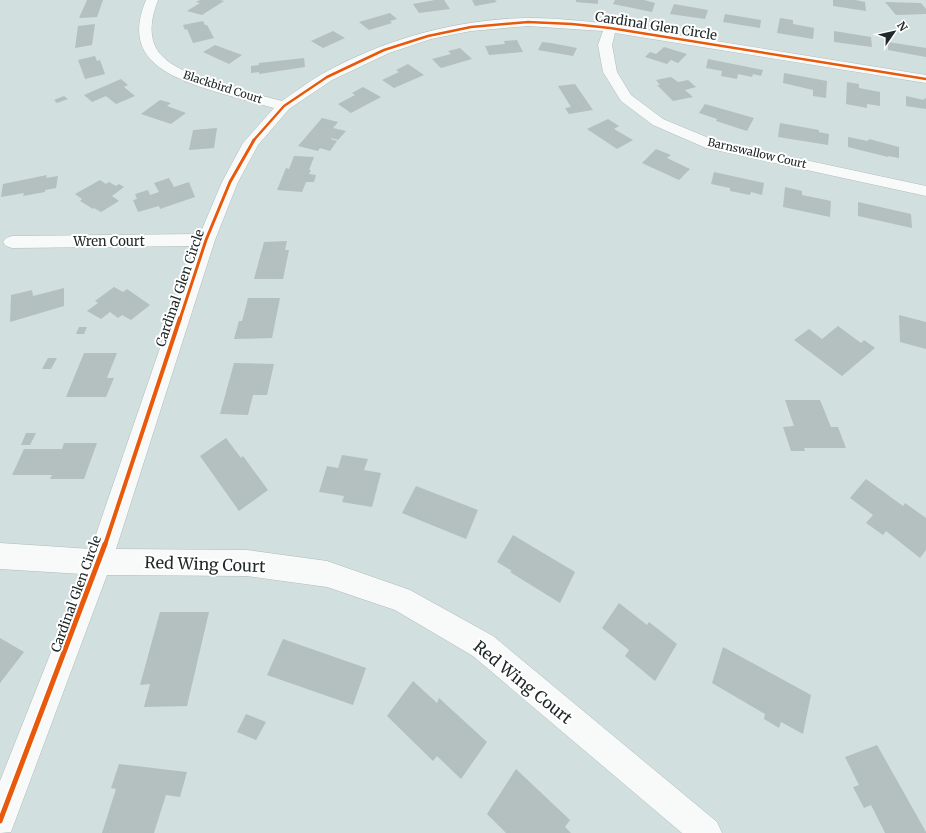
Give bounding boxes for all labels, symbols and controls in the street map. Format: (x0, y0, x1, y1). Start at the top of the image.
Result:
street label: Cardinal Glen Circle (594, 8, 718, 44)
north arrow (874, 12, 914, 52)
text: N (894, 19, 911, 34)
street label: Blackbird Court (182, 68, 265, 107)
street label: Barnswallow Court (706, 135, 808, 171)
street label: Cardinal Glen Circle (152, 227, 208, 349)
street label: Wren Court (72, 233, 145, 250)
street label: Cardinal Glen Circle (47, 533, 105, 655)
street label: Red Wing Court (144, 552, 267, 576)
street label: Red Wing Court (470, 636, 577, 728)

